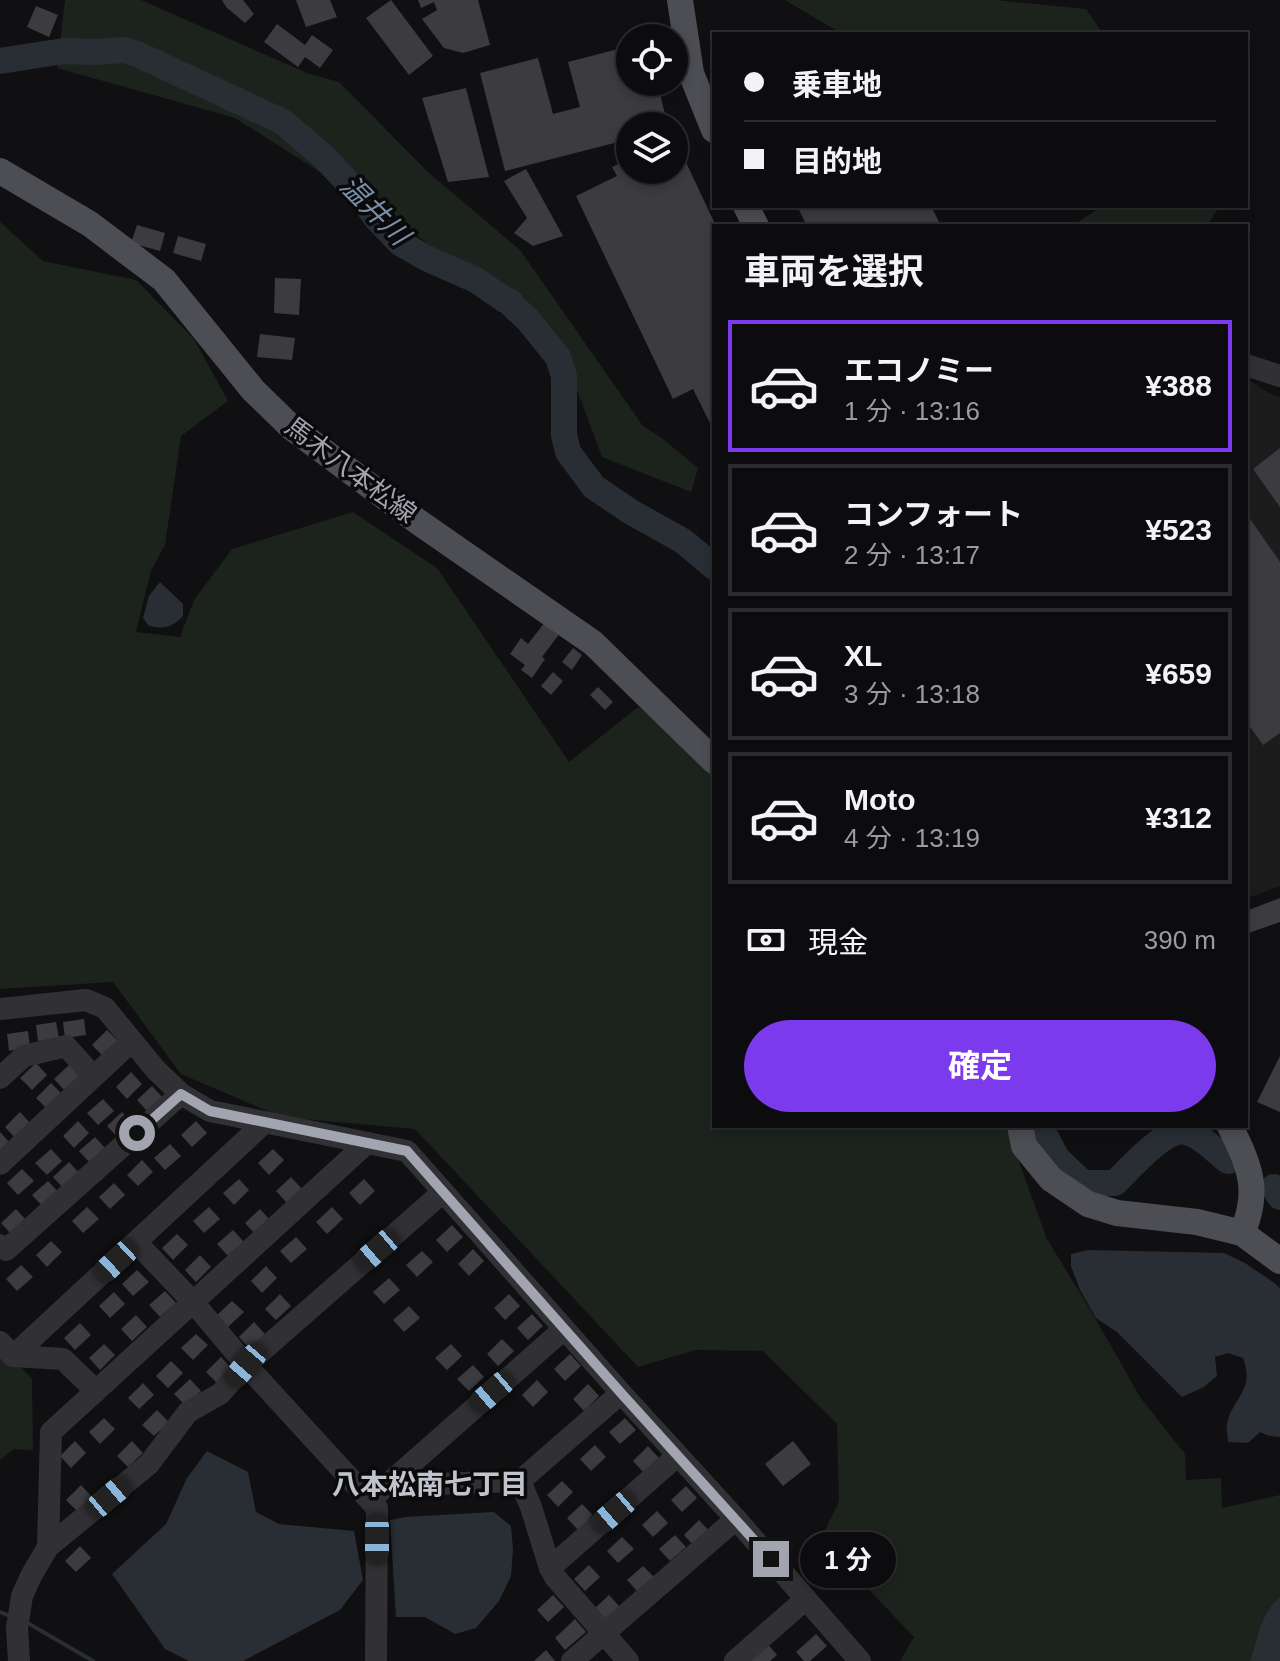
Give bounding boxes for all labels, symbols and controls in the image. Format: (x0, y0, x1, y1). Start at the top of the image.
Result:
map controls (616, 24, 688, 184)
button: locate (616, 24, 688, 96)
text: 乗車地 (792, 68, 882, 101)
button: layers (616, 112, 688, 184)
text: 目的地 (792, 145, 882, 178)
water label: 温井川 (334, 170, 417, 253)
text: 車両を選択 (744, 251, 924, 292)
icon: car (748, 350, 820, 422)
text: エコノミー (844, 354, 994, 387)
text: ¥388 (1145, 369, 1212, 402)
text: 1 分 · 13:16 (844, 396, 980, 426)
street label: 馬木八本松線 (280, 411, 422, 529)
icon: car (748, 494, 820, 566)
text: コンフォート (844, 498, 1023, 531)
text: ¥523 (1145, 513, 1212, 546)
text: 2 分 · 13:17 (844, 540, 980, 570)
icon: car (748, 638, 820, 710)
text: XL (844, 639, 882, 672)
text: ¥659 (1145, 657, 1212, 690)
text: 3 分 · 13:18 (844, 679, 980, 709)
icon: car (748, 782, 820, 854)
text: Moto (844, 783, 916, 816)
text: ¥312 (1145, 801, 1212, 834)
text: 4 分 · 13:19 (844, 823, 980, 853)
icon: cash (744, 918, 788, 962)
text: 390 m (1144, 925, 1216, 955)
text: 現金 (808, 926, 868, 959)
button: 確定 (744, 1020, 1216, 1112)
route start (119, 1115, 155, 1151)
car (351, 1225, 403, 1275)
car (90, 1236, 142, 1286)
car (221, 1339, 271, 1391)
car (466, 1367, 518, 1417)
district label: 八本松南七丁目 (332, 1469, 528, 1500)
car (83, 1472, 135, 1522)
car (588, 1487, 640, 1537)
car (365, 1515, 389, 1563)
callout: 1 分 (799, 1531, 895, 1587)
route end (753, 1541, 789, 1577)
text: 1 分 (824, 1545, 872, 1575)

